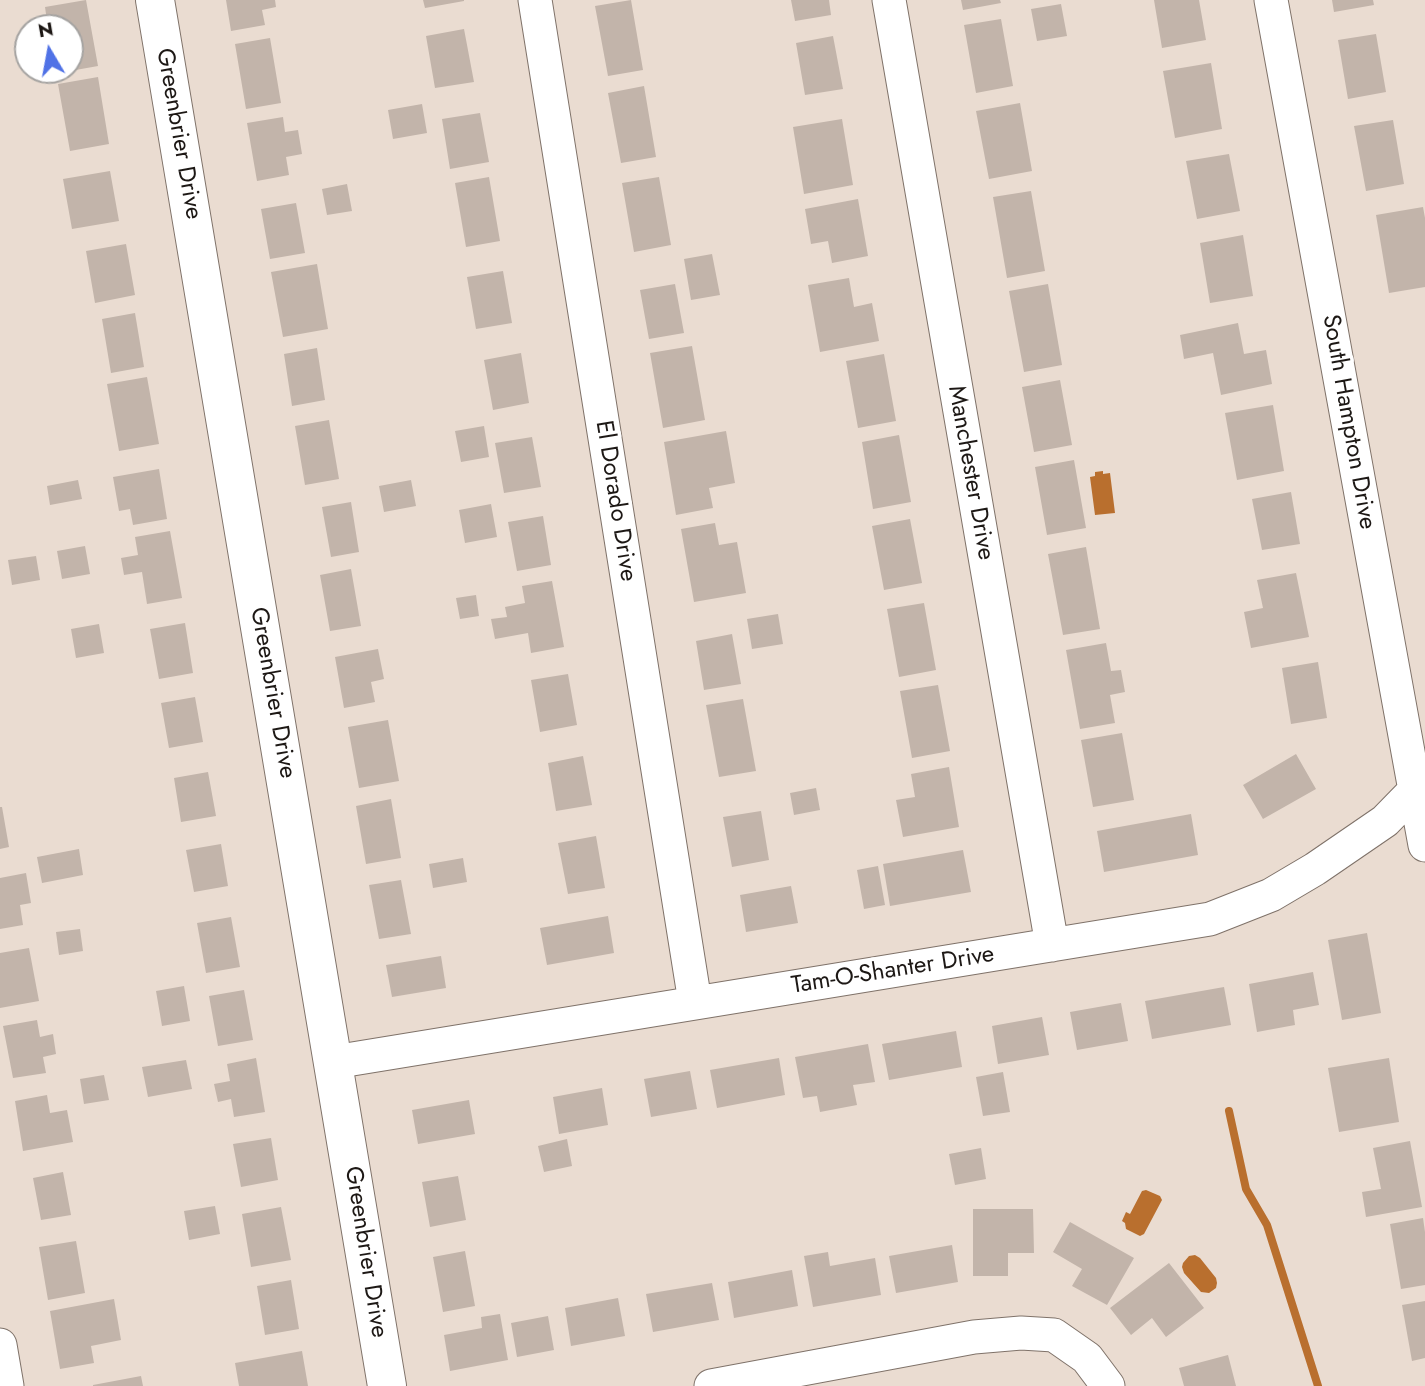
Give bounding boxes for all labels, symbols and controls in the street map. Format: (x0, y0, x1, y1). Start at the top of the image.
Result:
north arrow (14, 14, 84, 84)
text: N (36, 15, 55, 44)
street label: Greenbrier Drive (149, 46, 207, 222)
street label: South Hampton Drive (1315, 312, 1381, 532)
street label: Manchester Drive (940, 384, 1000, 562)
street label: El Dorado Drive (588, 419, 642, 583)
street label: Greenbrier Drive (243, 605, 301, 781)
street label: Tam-O-Shanter Drive (790, 941, 996, 1001)
street label: Greenbrier Drive (337, 1164, 393, 1340)

